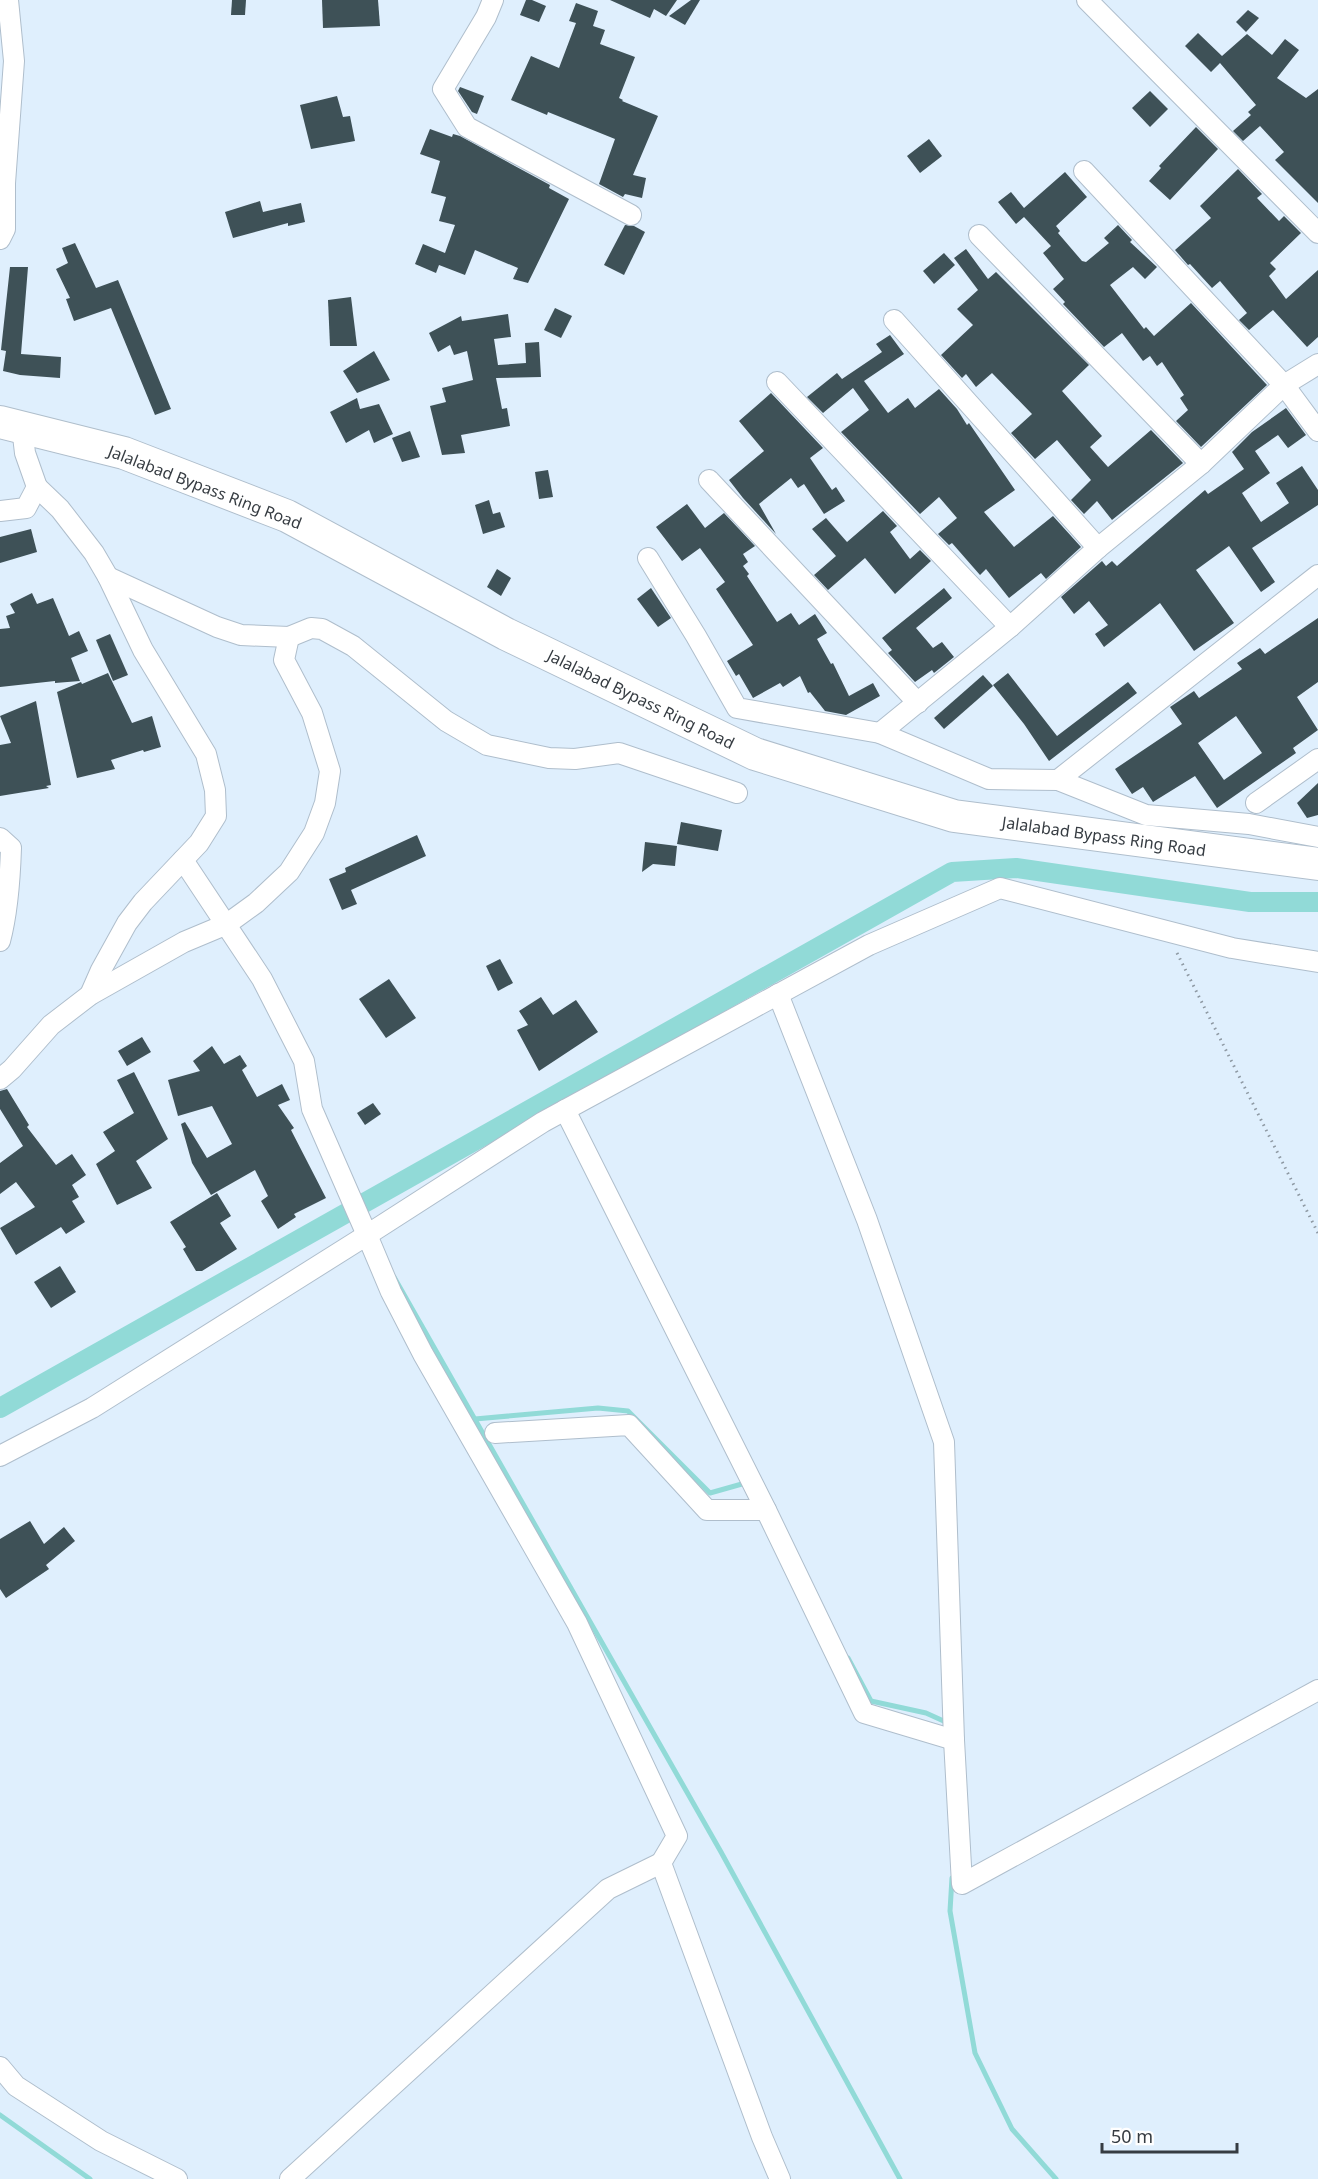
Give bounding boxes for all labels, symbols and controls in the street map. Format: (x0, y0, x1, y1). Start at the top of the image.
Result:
street label: Jalalabad Bypass Ring Road (103, 439, 305, 534)
street label: Jalalabad Bypass Ring Road (542, 643, 738, 754)
street label: Jalalabad Bypass Ring Road (999, 811, 1207, 861)
scale bar (1102, 2116, 1237, 2154)
text: 50 m (1111, 2124, 1153, 2148)

